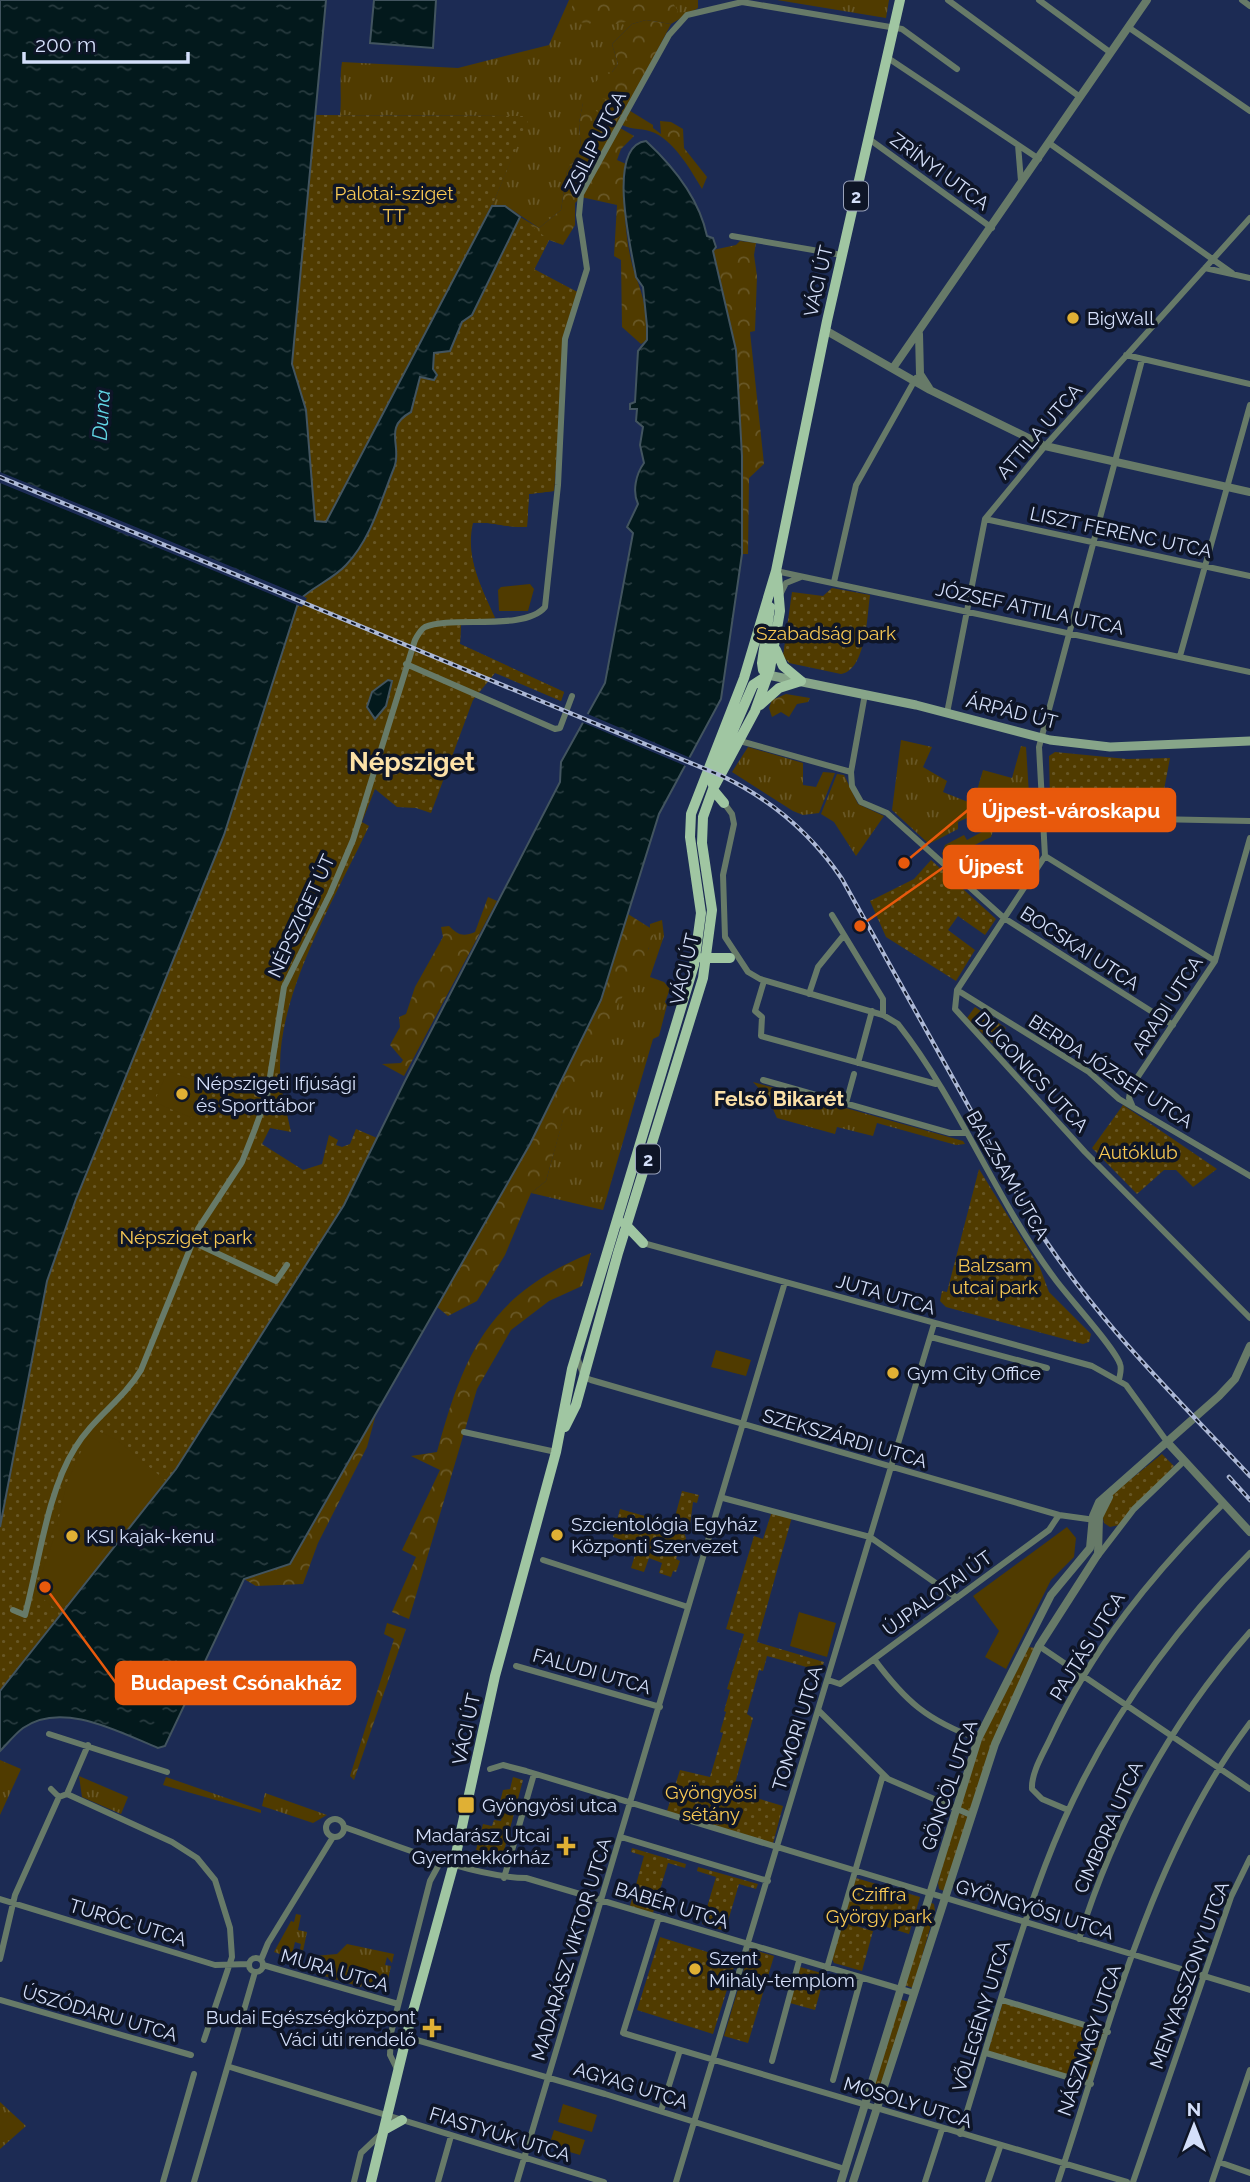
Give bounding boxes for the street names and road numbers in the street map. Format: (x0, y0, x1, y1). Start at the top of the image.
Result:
street label: ZSILIP UTCA (560, 87, 630, 197)
street label: ZRÍNYI UTCA (886, 128, 994, 214)
road number: 2 (844, 182, 868, 210)
street label: VÁCI ÚT (799, 243, 837, 319)
street label: ATTILA UTCA (992, 379, 1086, 483)
street label: LISZT FERENC UTCA (1028, 502, 1214, 562)
street label: JÓZSEF ATTILA UTCA (934, 577, 1126, 639)
street label: ÁRPÁD ÚT (964, 689, 1060, 733)
street label: NÉPSZIGET ÚT (263, 851, 339, 981)
street label: BOCSKAI UTCA (1016, 901, 1144, 995)
street label: VÁCI ÚT (665, 931, 703, 1007)
street label: ARADI UTCA (1127, 952, 1207, 1058)
street label: DUGONICS UTCA (971, 1008, 1093, 1137)
street label: BERDA JÓZSEF UTCA (1025, 1010, 1197, 1132)
street label: BALZSAM UTCA (962, 1107, 1054, 1243)
road number: 2 (636, 1144, 660, 1174)
street label: JUTA UTCA (834, 1269, 938, 1319)
street label: SZEKSZÁRDI UTCA (760, 1404, 930, 1472)
street label: ÚJPALOTAI ÚT (878, 1546, 996, 1640)
street label: PAJTÁS UTCA (1045, 1588, 1129, 1704)
street label: FALUDI UTCA (530, 1644, 654, 1698)
street label: TOMORI UTCA (768, 1663, 826, 1793)
street label: VÁCI ÚT (448, 1691, 484, 1767)
street label: GÖNCÖL UTCA (916, 1717, 982, 1853)
street label: CIMBORA UTCA (1069, 1758, 1147, 1896)
street label: MADARÁSZ VIKTOR UTCA (527, 1835, 615, 2063)
street label: GYÖNGYÖSI UTCA (953, 1874, 1117, 1944)
street label: BABÉR UTCA (612, 1877, 732, 1933)
street label: MENYASSZONY UTCA (1145, 1878, 1233, 2072)
street label: TURÓC UTCA (67, 1894, 190, 1950)
street label: VŐLEGÉNY UTCA (948, 1938, 1014, 2094)
street label: MURA UTCA (278, 1944, 392, 1996)
street label: NÁSZNAGY UTCA (1053, 1961, 1125, 2119)
street label: ÚSZÓDARU UTCA (20, 1980, 180, 2046)
street label: AGYAG UTCA (571, 2057, 691, 2113)
street label: MOSOLY UTCA (841, 2072, 975, 2132)
street label: FIASTYÚK UTCA (427, 2102, 573, 2166)

